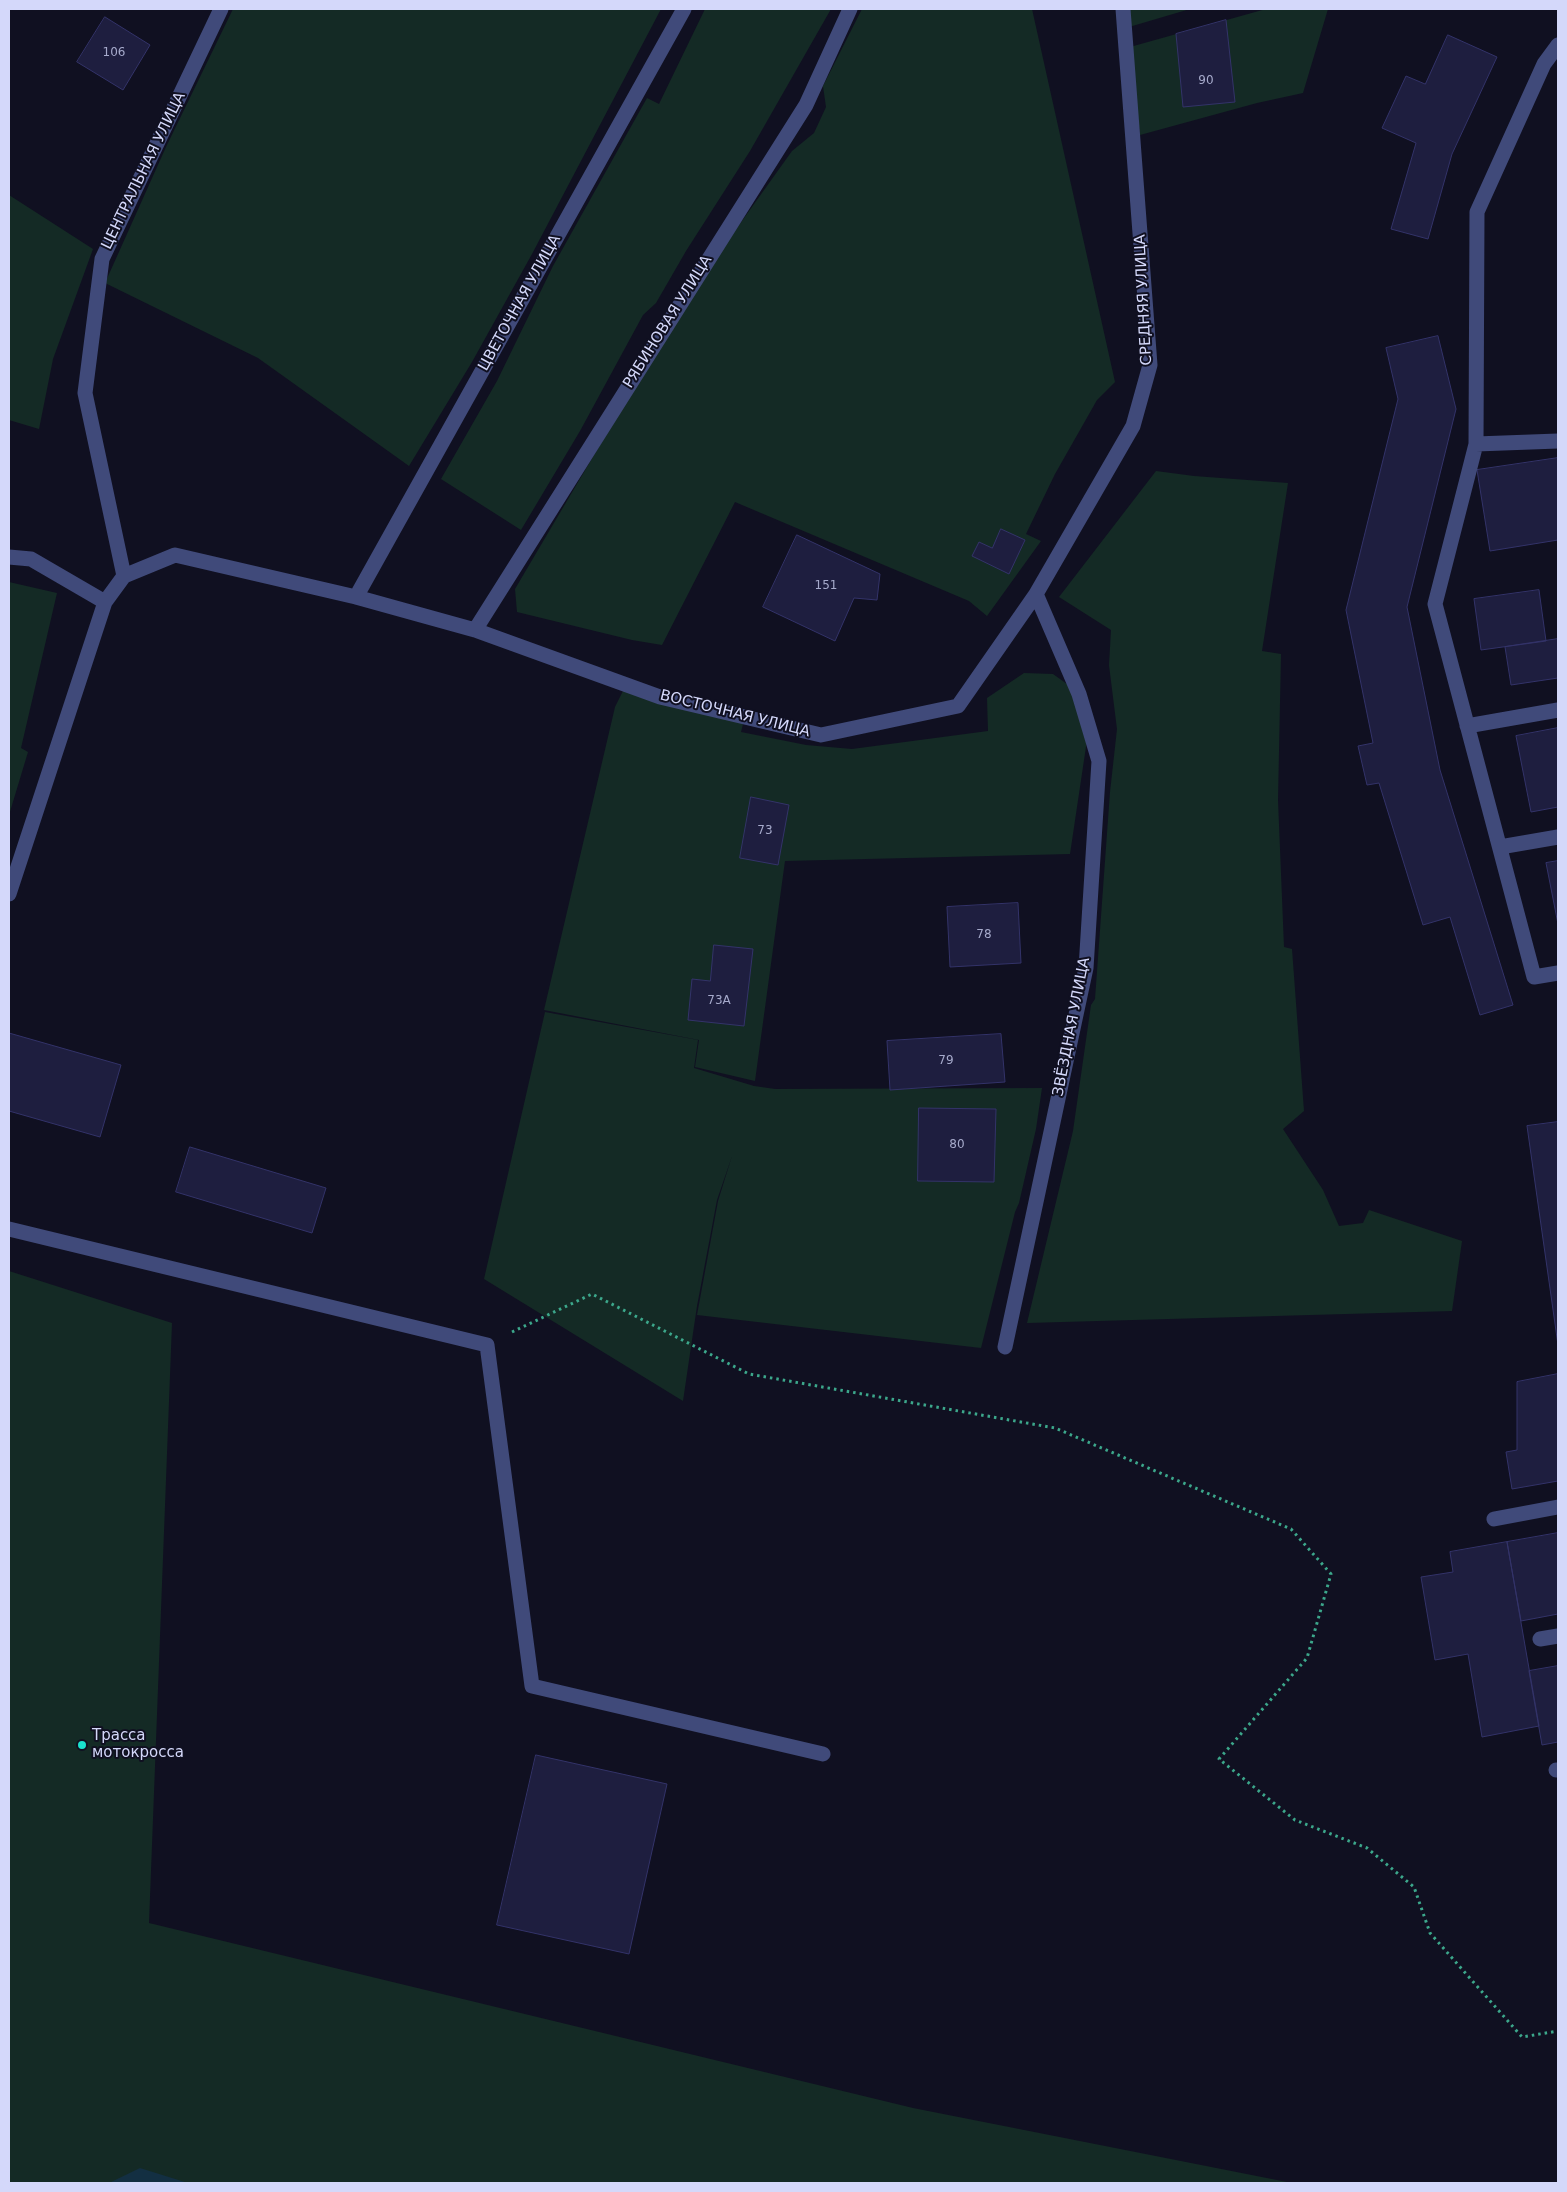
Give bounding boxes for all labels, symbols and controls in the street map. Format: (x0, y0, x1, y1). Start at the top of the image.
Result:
house number: 106 (103, 46, 125, 60)
house number: 90 (1198, 74, 1214, 88)
street label: ЦЕНТРАЛЬНАЯ УЛИЦА (98, 89, 190, 253)
street label: ЦВЕТОЧНАЯ УЛИЦА (475, 232, 565, 374)
street label: СРЕДНЯЯ УЛИЦА (1132, 234, 1156, 366)
street label: РЯБИНОВАЯ УЛИЦА (620, 252, 716, 392)
house number: 151 (815, 579, 837, 593)
street label: ВОСТОЧНАЯ УЛИЦА (658, 687, 812, 741)
house number: 73 (757, 824, 773, 838)
house number: 78 (976, 928, 992, 942)
street label: ЗВЁЗДНАЯ УЛИЦА (1050, 956, 1094, 1098)
house number: 73А (707, 994, 731, 1008)
house number: 79 (938, 1054, 954, 1068)
house number: 80 (949, 1138, 965, 1152)
place label: Трасса мотокросса (92, 1727, 184, 1762)
marker: Трасса мотокросса (76, 1739, 88, 1751)

